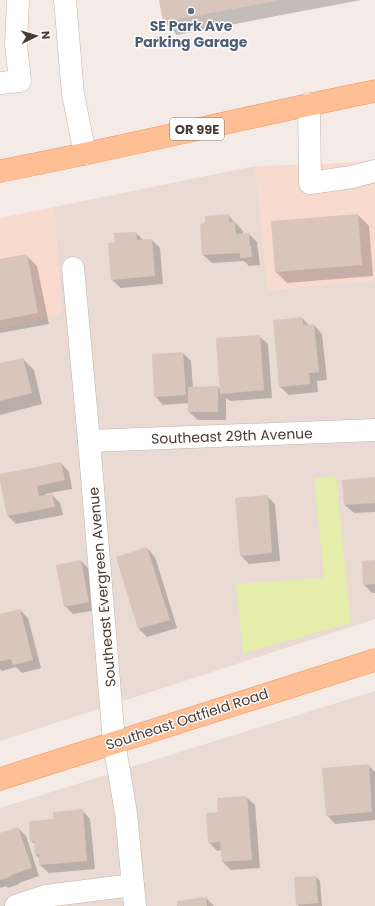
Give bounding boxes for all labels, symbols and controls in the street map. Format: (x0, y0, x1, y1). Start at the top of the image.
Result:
marker: SE Park Ave Parking Garage (186, 6, 196, 16)
north arrow (16, 16, 56, 56)
place label: SE Park Ave Parking Garage (135, 16, 248, 52)
text: N (38, 30, 54, 40)
road number: OR 99E (170, 118, 224, 140)
street label: Southeast 29th Avenue (151, 423, 313, 449)
street label: Southeast Evergreen Avenue (83, 486, 121, 688)
street label: Southeast Oatfield Road (103, 683, 271, 755)

